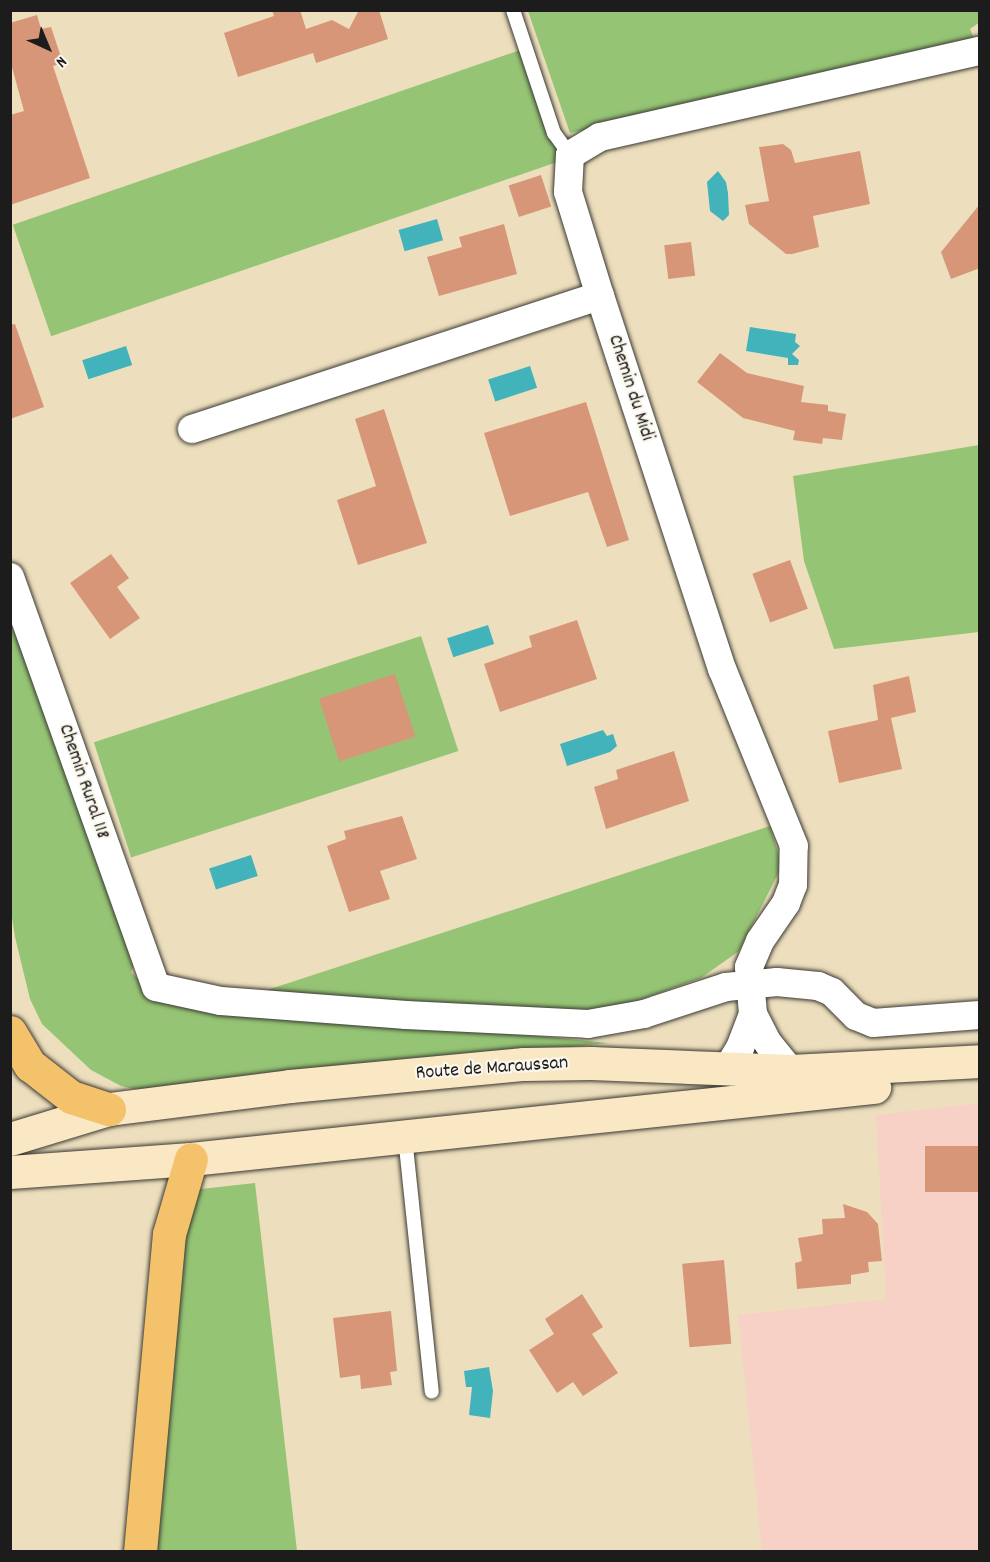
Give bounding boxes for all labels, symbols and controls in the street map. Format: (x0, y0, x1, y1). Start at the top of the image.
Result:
north arrow (18, 18, 78, 78)
text: N (50, 50, 72, 72)
street label: Chemin du Midi (602, 332, 658, 444)
street label: Chemin Rural 118 (52, 721, 114, 843)
street label: Route de Maraussan (415, 1052, 569, 1086)

